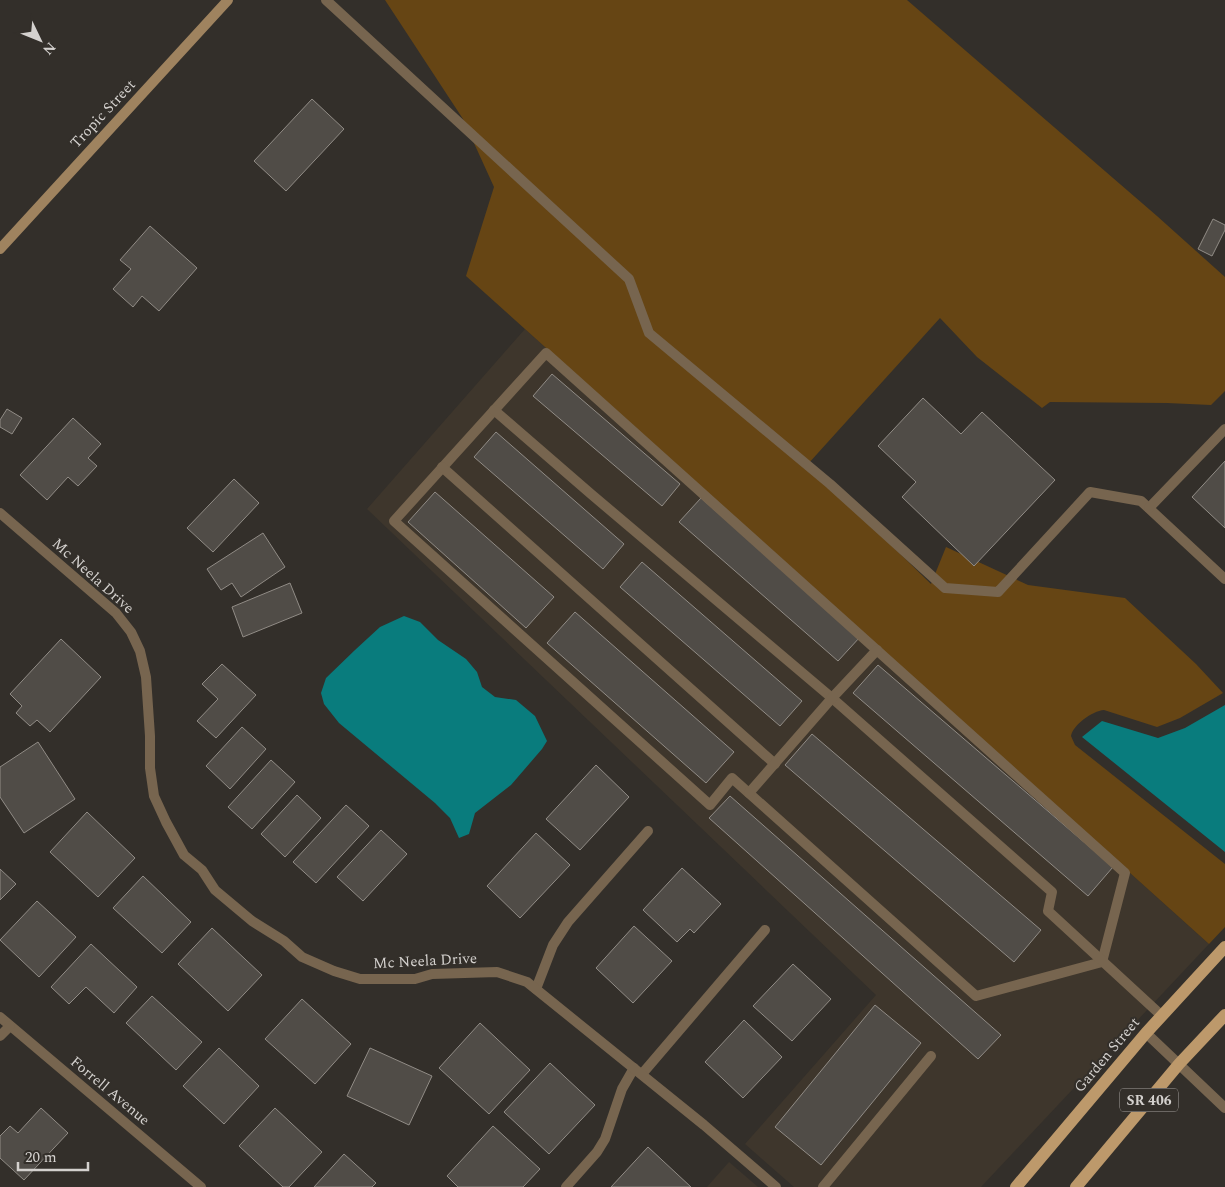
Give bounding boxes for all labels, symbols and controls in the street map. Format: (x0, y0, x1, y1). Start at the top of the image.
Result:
north arrow (15, 15, 65, 65)
text: N (38, 37, 61, 60)
street label: Tropic Street (65, 74, 141, 154)
street label: Mc Neela Drive (47, 533, 139, 619)
street label: Mc Neela Drive (372, 947, 478, 975)
street label: Garden Street (1069, 1012, 1145, 1098)
street label: Forrell Avenue (65, 1051, 155, 1131)
road number: SR 406 (1120, 1088, 1178, 1112)
scale bar (18, 1140, 88, 1172)
text: 20 m (25, 1146, 57, 1169)

